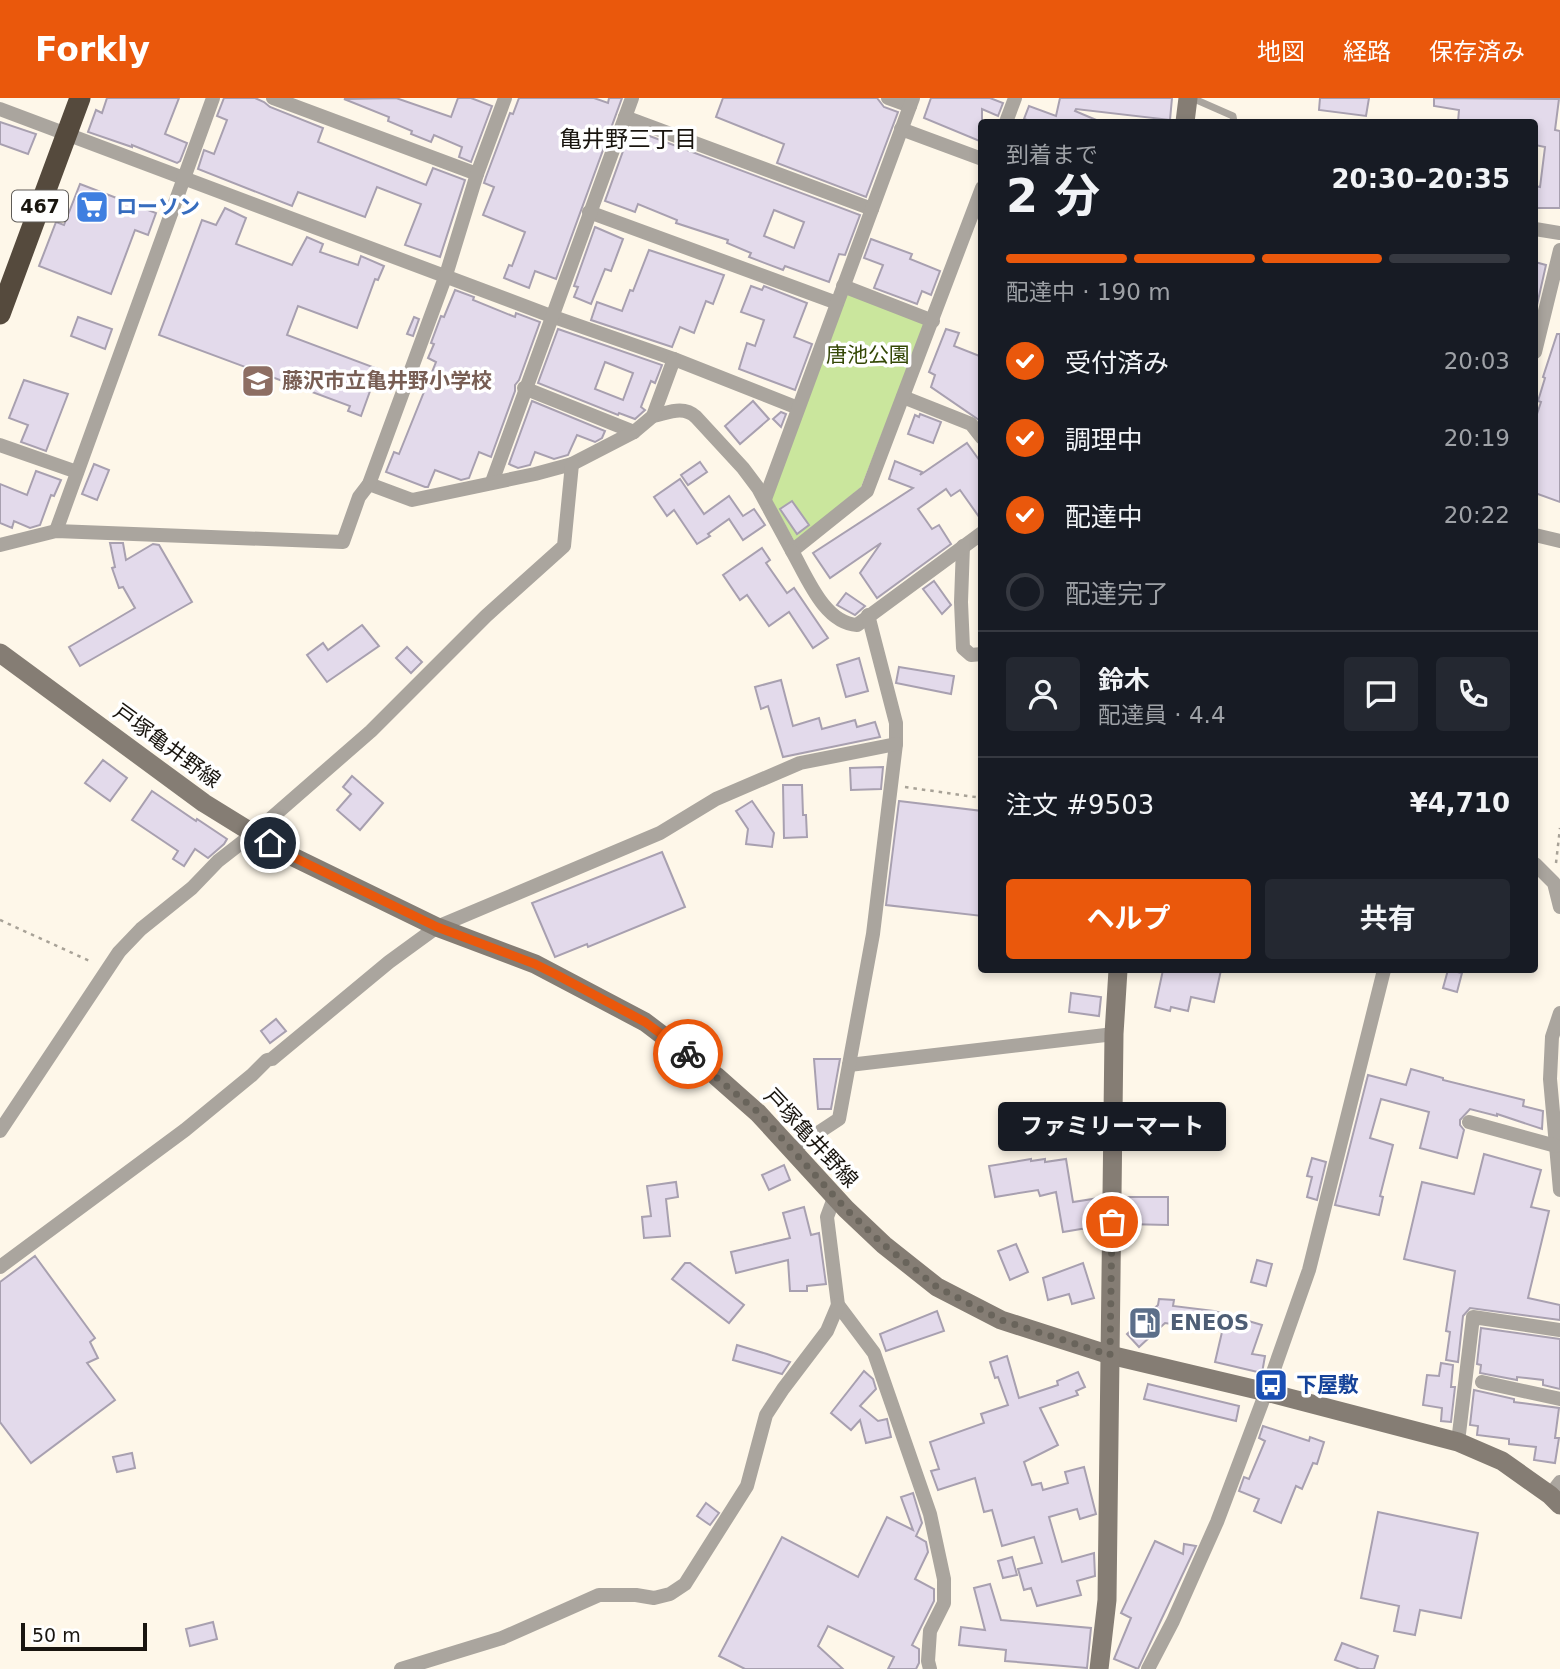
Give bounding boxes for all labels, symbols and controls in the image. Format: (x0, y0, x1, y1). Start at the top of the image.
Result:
text: Forkly (35, 30, 150, 69)
text: 地図 (1257, 38, 1305, 66)
text: 経路 (1343, 38, 1391, 66)
text: 保存済み (1429, 38, 1525, 66)
district label: 亀井野三丁目 (559, 126, 697, 152)
text: 到着まで (1006, 142, 1098, 168)
text: 20:30–20:35 (1331, 164, 1510, 194)
text: 2 分 (1006, 169, 1100, 223)
supermarket icon: ローソン (73, 188, 111, 226)
road number: 467 (12, 190, 68, 222)
place label: ローソン (116, 195, 200, 219)
text: 配達中 · 190 m (1006, 279, 1171, 305)
icon: check (1006, 342, 1044, 380)
park label: 唐池公園 (826, 343, 910, 367)
text: 受付済み (1065, 348, 1169, 378)
text: 20:03 (1444, 348, 1510, 374)
school or university icon: 藤沢市立亀井野小学校 (239, 362, 277, 400)
place label: 藤沢市立亀井野小学校 (282, 369, 492, 393)
icon: check (1006, 419, 1044, 457)
text: 調理中 (1065, 425, 1143, 455)
text: 20:19 (1444, 425, 1510, 451)
icon: check (1006, 496, 1044, 534)
text: 配達中 (1065, 502, 1143, 532)
text: 20:22 (1444, 502, 1510, 528)
text: 配達完了 (1065, 579, 1169, 609)
button: person (1006, 657, 1080, 731)
button: chat (1344, 657, 1418, 731)
button: phone (1436, 657, 1510, 731)
text: 鈴木 (1098, 665, 1150, 695)
street label: 戸塚亀井野線 (109, 699, 225, 793)
text: 配達員 · 4.4 (1098, 702, 1226, 728)
text: ¥4,710 (1410, 788, 1510, 818)
text: 注文 #9503 (1006, 790, 1154, 820)
pin (240, 813, 300, 873)
icon: home (251, 824, 289, 862)
button: ヘルプ (1006, 879, 1251, 959)
button: 共有 (1265, 879, 1510, 959)
courier (653, 1019, 723, 1089)
icon: bike (669, 1035, 707, 1073)
street label: 戸塚亀井野線 (759, 1084, 863, 1192)
callout: ファミリーマート (998, 1103, 1226, 1152)
text: ファミリーマート (1020, 1113, 1204, 1139)
pin (1082, 1192, 1142, 1252)
icon: bag (1093, 1203, 1131, 1241)
fuel station icon: ENEOS (1126, 1304, 1164, 1342)
place label: ENEOS (1170, 1311, 1249, 1335)
bus stop icon: 下屋敷 (1252, 1366, 1290, 1404)
place label: 下屋敷 (1296, 1373, 1359, 1397)
scale bar (21, 1620, 147, 1652)
text: 50 m (32, 1624, 81, 1646)

